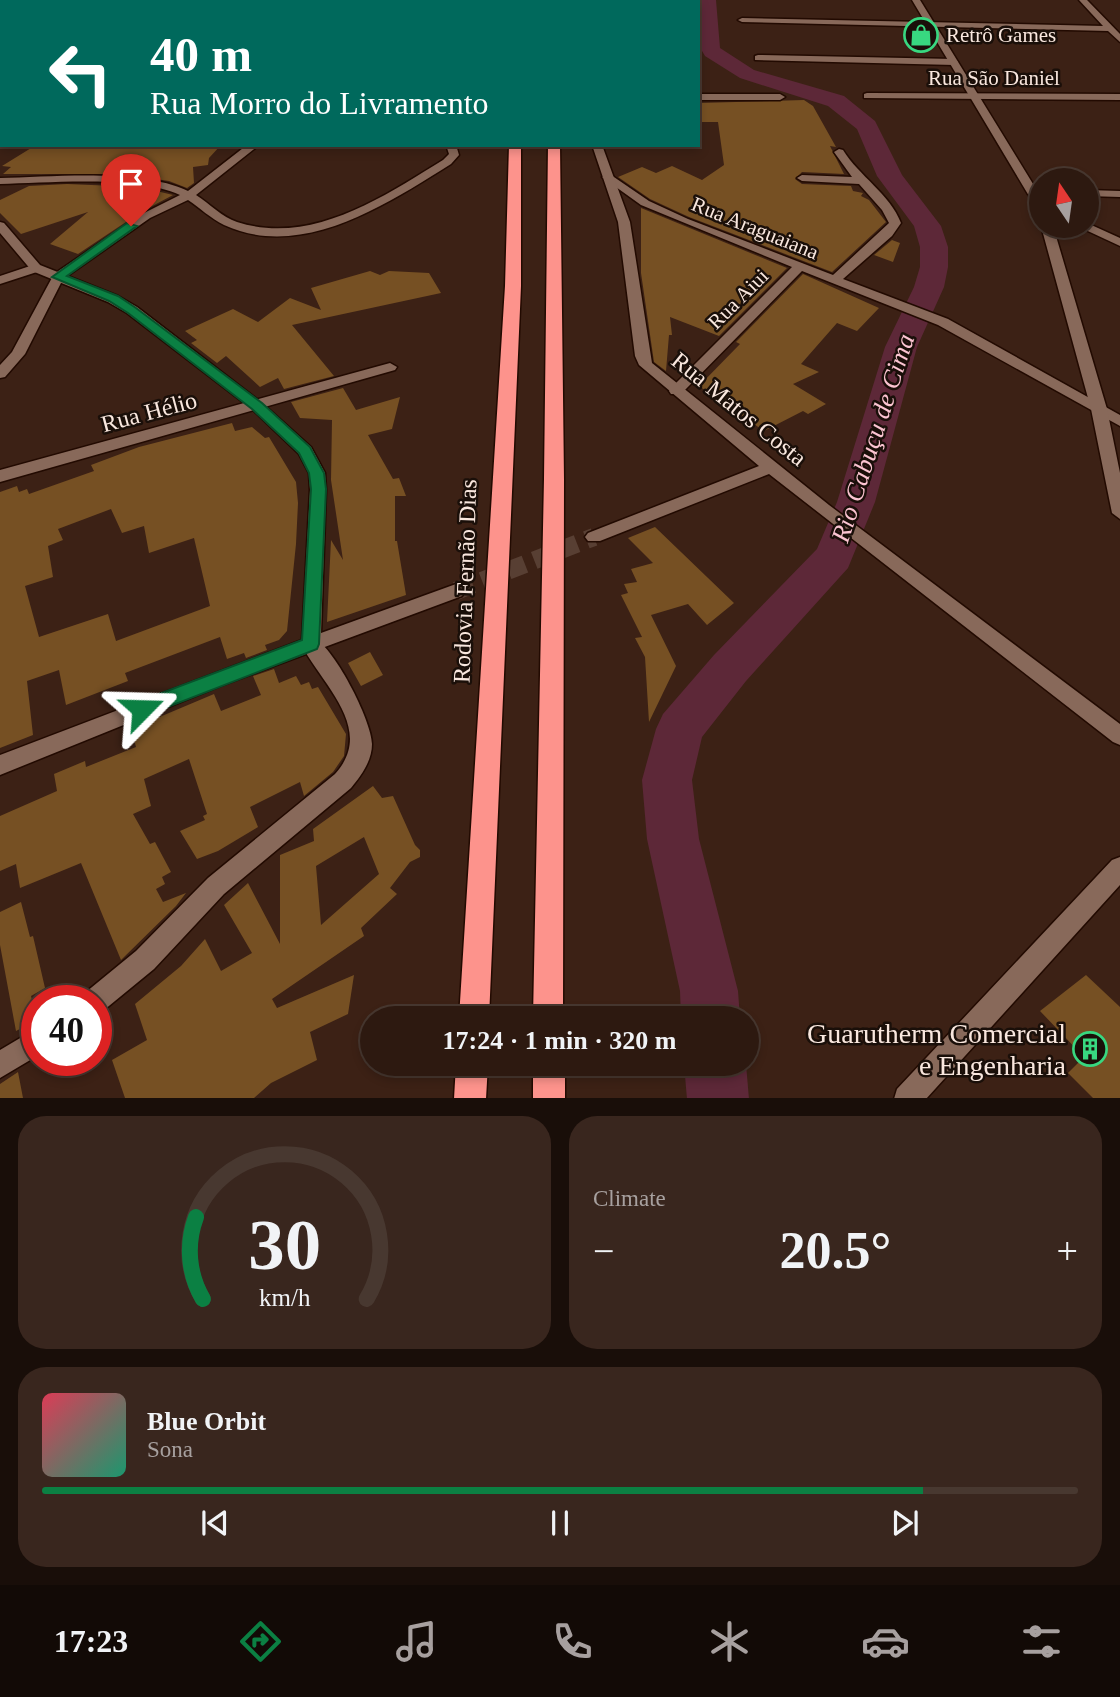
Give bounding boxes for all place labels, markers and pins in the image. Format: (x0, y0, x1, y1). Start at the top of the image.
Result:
shop icon: Retrô Games (902, 16, 940, 54)
place label: Retrô Games (946, 23, 1056, 47)
pin (101, 154, 161, 226)
place label: Guarutherm Comercial e Engenharia (807, 1018, 1067, 1081)
building icon: Guarutherm Comercial e Engenharia (1071, 1030, 1109, 1068)

